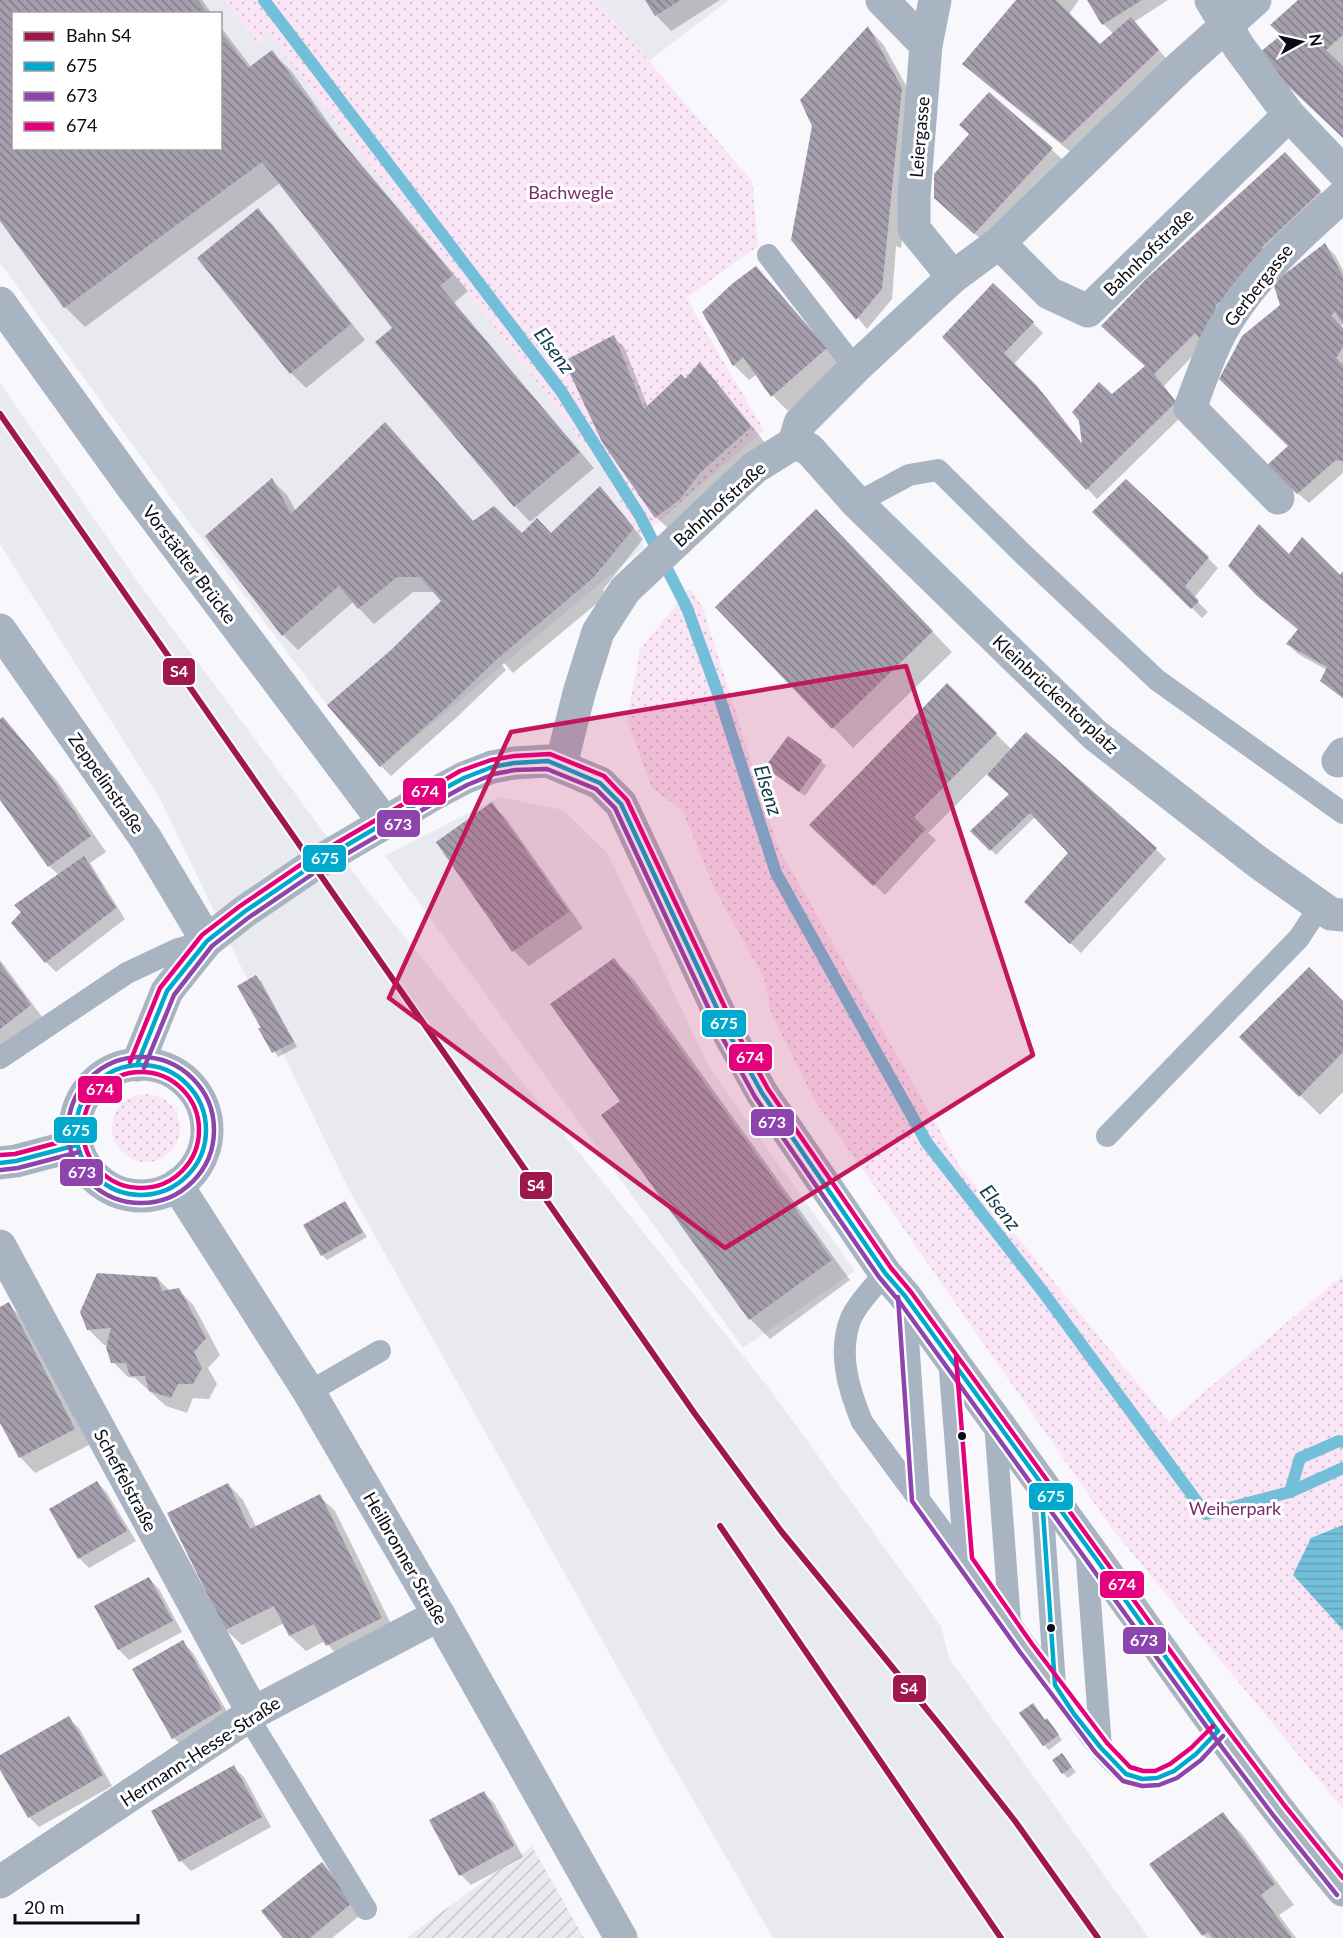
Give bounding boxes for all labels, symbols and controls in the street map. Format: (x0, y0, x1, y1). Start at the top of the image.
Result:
legend (12, 12, 222, 150)
north arrow (1271, 12, 1331, 72)
text: Bahn S4 (66, 24, 131, 46)
text: N (1306, 32, 1327, 47)
text: 675 (66, 54, 97, 76)
text: 673 (66, 84, 97, 106)
street label: Leiergasse (904, 95, 934, 179)
text: 674 (66, 114, 97, 136)
park label: Bachwegle (528, 181, 614, 203)
street label: Bahnhofstraße (1098, 204, 1198, 300)
street label: Gerbergasse (1219, 239, 1297, 331)
water label: Elsenz (530, 322, 580, 378)
street label: Bahnhofstraße (668, 457, 770, 551)
street label: Vorstädter Brücke (138, 501, 242, 627)
street label: Kleinbrückentorplatz (988, 630, 1124, 758)
line badge: S4 (162, 657, 196, 686)
text: S4 (170, 661, 188, 680)
street label: Zeppelinstraße (64, 728, 150, 838)
water label: Elsenz (750, 762, 789, 819)
line badge: 674 (402, 777, 447, 806)
text: 674 (411, 781, 439, 800)
line badge: 673 (376, 809, 421, 838)
text: 673 (384, 814, 412, 833)
line badge: 675 (302, 844, 347, 873)
text: 675 (311, 848, 339, 867)
line badge: 675 (701, 1009, 747, 1038)
text: 675 (710, 1013, 738, 1032)
line badge: 674 (728, 1043, 773, 1072)
text: 674 (736, 1047, 764, 1066)
line badge: 674 (77, 1075, 123, 1104)
text: 674 (86, 1079, 114, 1098)
line badge: 673 (750, 1108, 795, 1137)
text: 673 (758, 1112, 786, 1131)
line badge: 675 (53, 1116, 98, 1144)
text: 675 (62, 1120, 90, 1139)
line badge: 673 (59, 1158, 104, 1187)
text: 673 (68, 1162, 96, 1181)
line badge: S4 (519, 1171, 553, 1200)
text: S4 (527, 1175, 545, 1194)
water label: Elsenz (976, 1179, 1027, 1235)
street label: Scheffelstraße (90, 1425, 162, 1535)
unlabelled marker (956, 1430, 968, 1442)
line badge: 675 (1028, 1482, 1074, 1511)
text: 675 (1037, 1486, 1065, 1505)
street label: Heilbronner Straße (359, 1488, 453, 1628)
park label: Weiherpark (1189, 1497, 1282, 1519)
line badge: 674 (1099, 1570, 1145, 1599)
text: 674 (1108, 1574, 1136, 1593)
unlabelled marker (1045, 1622, 1057, 1634)
line badge: 673 (1122, 1626, 1167, 1655)
text: 673 (1130, 1630, 1158, 1649)
line badge: S4 (892, 1674, 927, 1703)
text: S4 (900, 1678, 918, 1697)
street label: Hermann-Hesse-Straße (116, 1691, 284, 1811)
scale bar (15, 1887, 138, 1925)
text: 20 m (24, 1896, 64, 1918)

